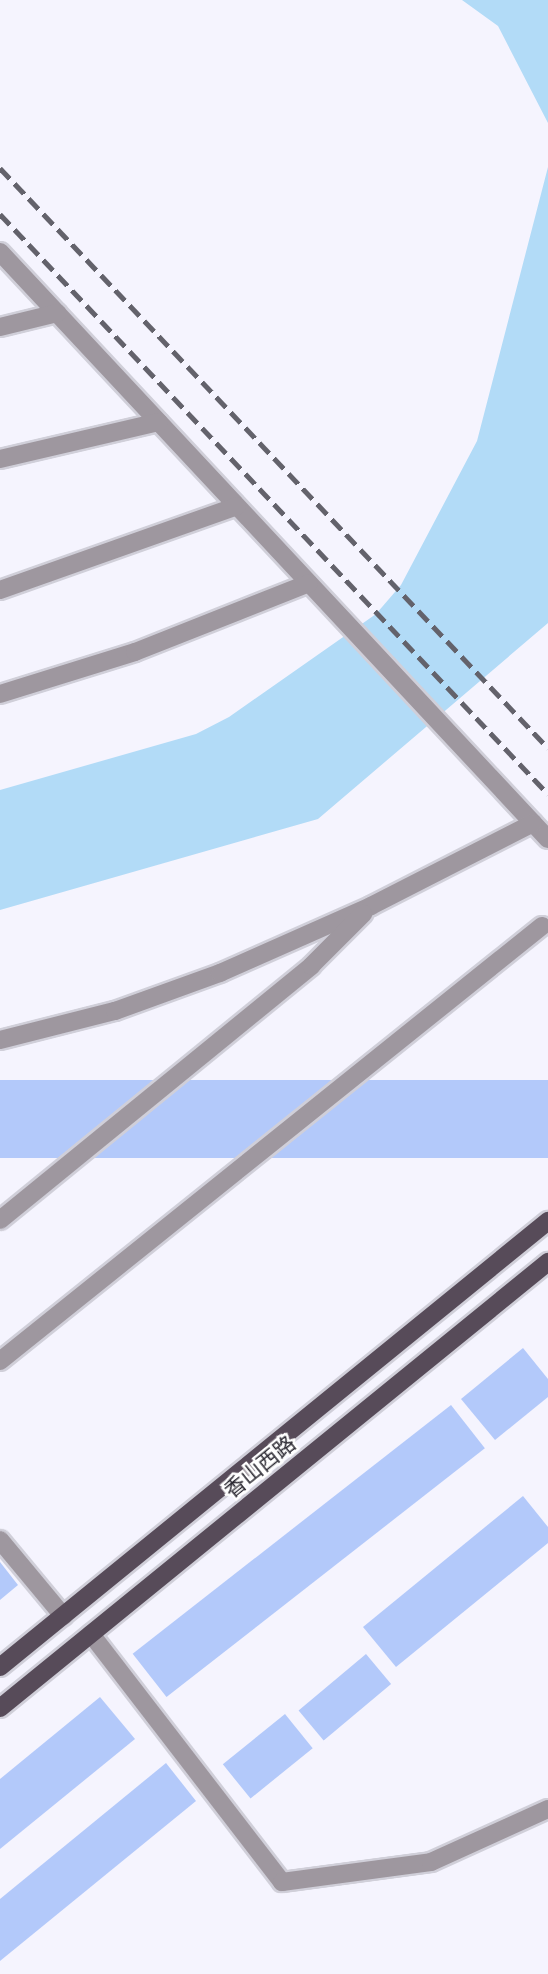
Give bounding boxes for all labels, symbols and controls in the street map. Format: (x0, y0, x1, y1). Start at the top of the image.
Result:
street label: 香山西路 (219, 1431, 301, 1503)

